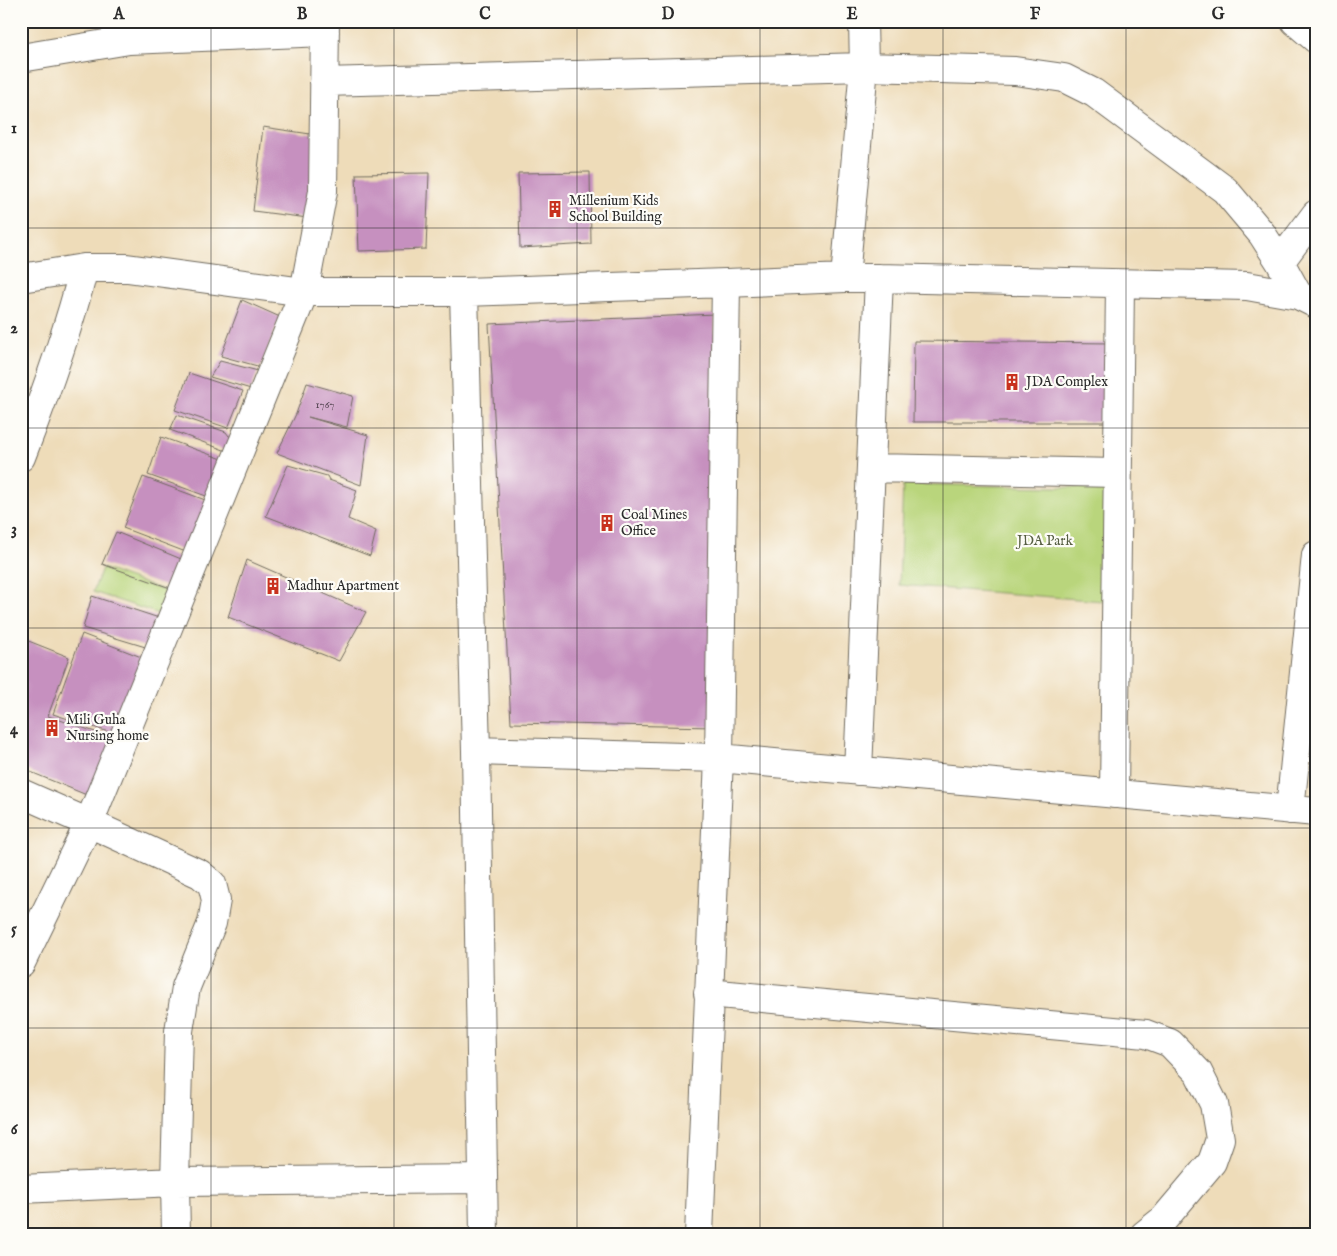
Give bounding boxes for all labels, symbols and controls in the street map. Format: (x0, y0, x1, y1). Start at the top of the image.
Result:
text: A (113, 5, 126, 25)
text: B (297, 5, 308, 25)
text: C (479, 5, 491, 25)
text: D (662, 5, 675, 25)
text: E (846, 5, 858, 25)
text: F (1030, 5, 1041, 25)
text: G (1212, 5, 1225, 25)
text: 1 (11, 119, 17, 139)
place label: Millenium Kids School Building (569, 192, 662, 226)
building icon: Millenium Kids School Building (545, 199, 565, 219)
text: 2 (10, 319, 18, 339)
building icon: JDA Complex (1002, 372, 1022, 392)
place label: JDA Complex (1024, 373, 1108, 391)
house number: 1767 (315, 398, 335, 412)
place label: Coal Mines Office (621, 506, 687, 540)
building icon: Coal Mines Office (597, 513, 617, 533)
text: 3 (11, 520, 17, 540)
park label: JDA Park (1015, 532, 1073, 550)
building icon: Madhur Apartment (263, 576, 283, 596)
place label: Madhur Apartment (287, 577, 399, 595)
place label: Mili Guha Nursing home (66, 711, 150, 745)
building icon: Mili Guha Nursing home (42, 718, 62, 738)
text: 4 (10, 720, 19, 740)
text: 5 (11, 920, 17, 940)
text: 6 (11, 1120, 19, 1140)

